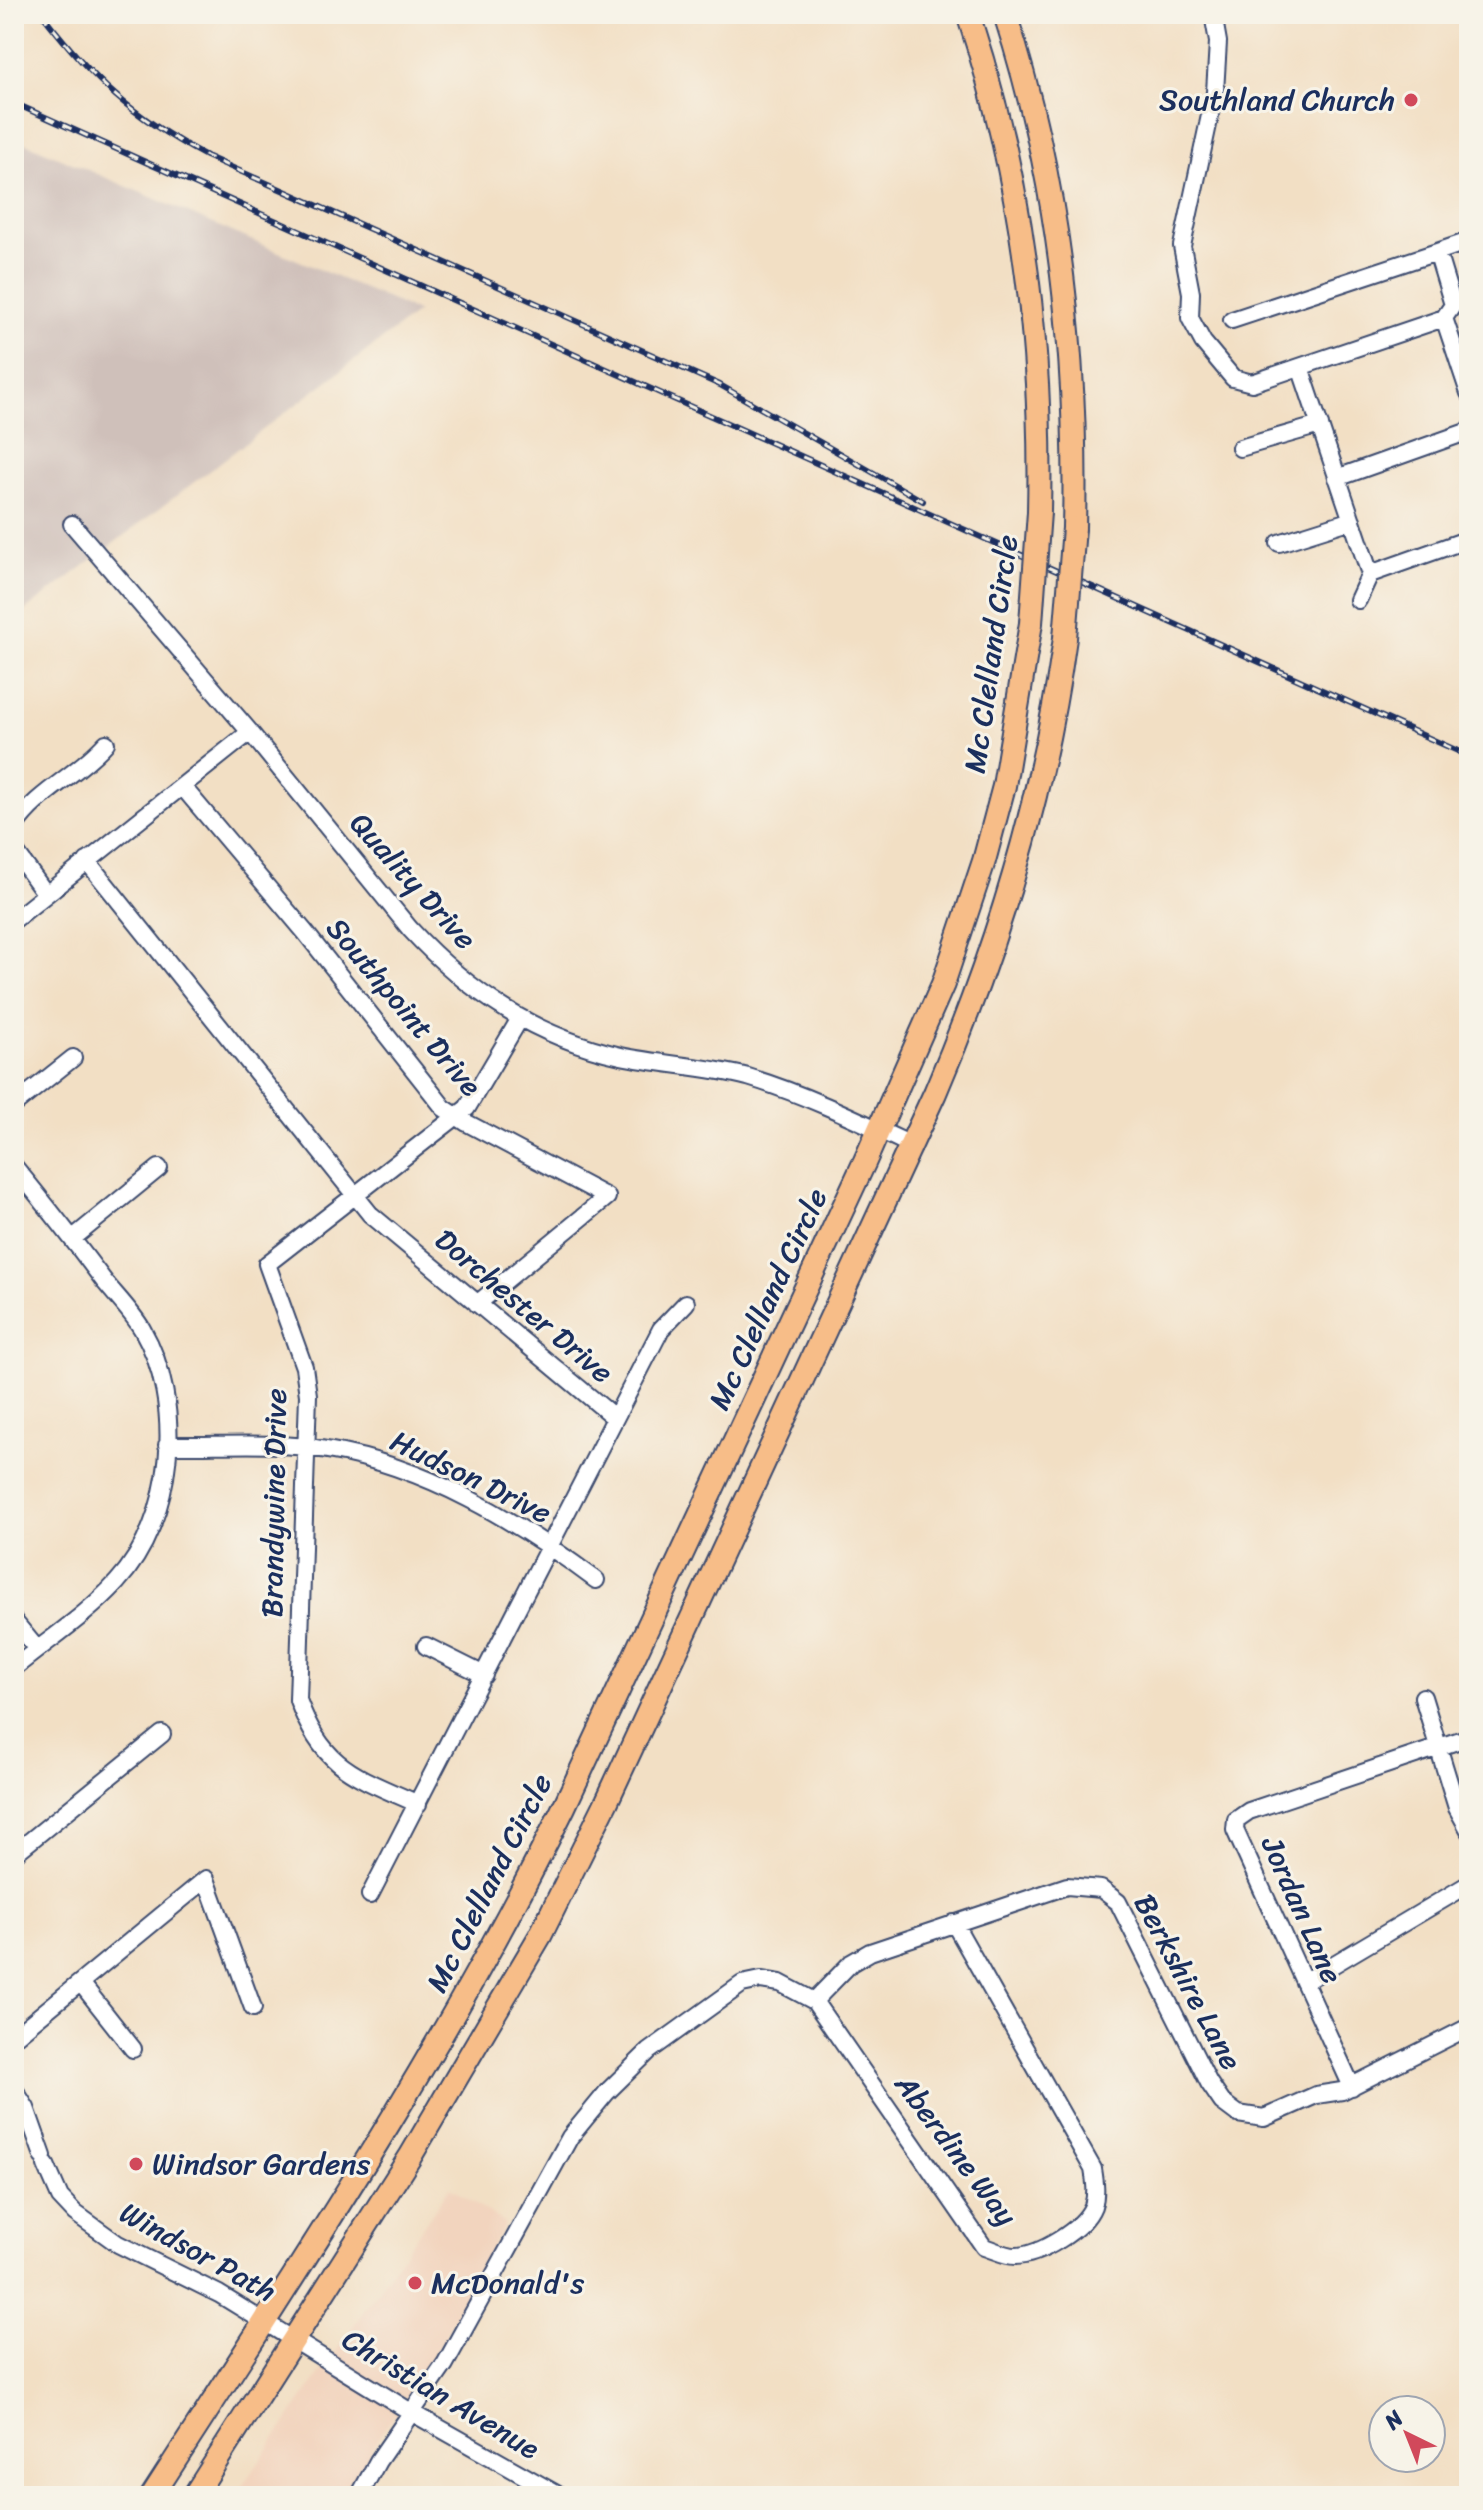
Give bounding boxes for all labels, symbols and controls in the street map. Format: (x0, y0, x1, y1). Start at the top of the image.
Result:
place label: Southland Church (1159, 73, 1395, 127)
marker: Southland Church (1402, 91, 1420, 109)
street label: Mc Clelland Circle (948, 531, 1034, 777)
street label: Quality Drive (336, 799, 490, 963)
street label: Southpoint Drive (312, 905, 496, 1109)
street label: Mc Clelland Circle (693, 1179, 843, 1419)
street label: Dorchester Drive (422, 1214, 626, 1398)
street label: Brandywine Drive (245, 1388, 303, 1618)
street label: Hudson Drive (381, 1415, 561, 1539)
street label: Mc Clelland Circle (410, 1764, 568, 2002)
street label: Jordan Lane (1245, 1826, 1359, 1993)
street label: Berkshire Lane (1119, 1884, 1257, 2080)
street label: Aberdine Way (880, 2061, 1032, 2239)
place label: Windsor Gardens (152, 2137, 370, 2191)
marker: Windsor Gardens (127, 2155, 145, 2173)
street label: Windsor Path (109, 2186, 287, 2318)
place label: McDonald's (431, 2256, 584, 2310)
marker: McDonald's (406, 2274, 424, 2292)
street label: Christian Avenue (331, 2313, 551, 2475)
north arrow (1367, 2394, 1447, 2474)
text: N (1374, 2400, 1413, 2440)

